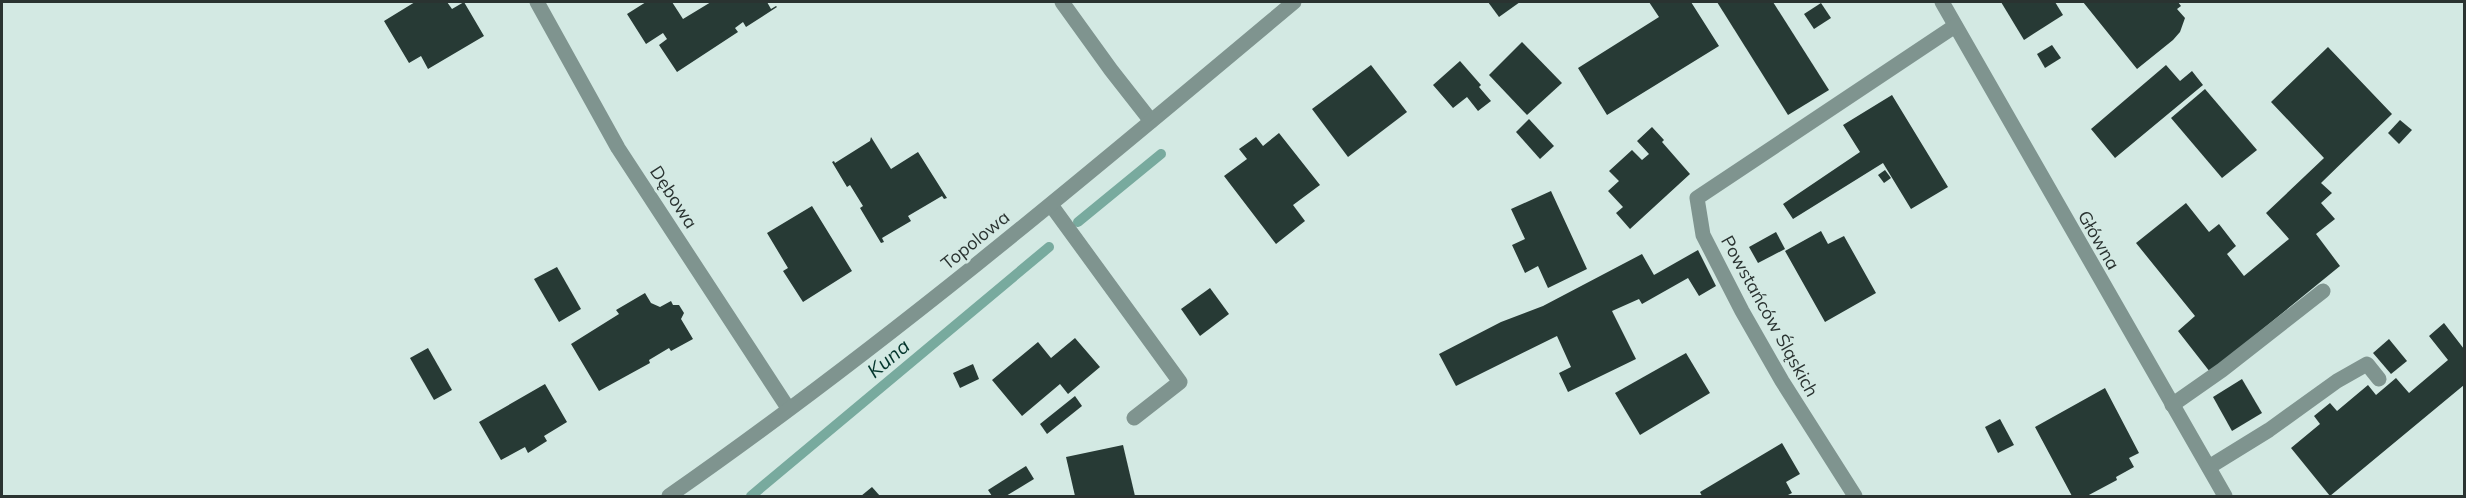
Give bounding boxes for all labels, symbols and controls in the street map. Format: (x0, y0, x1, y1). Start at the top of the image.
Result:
street label: Dębowa (645, 161, 703, 233)
street label: Topolowa (936, 205, 1014, 275)
street label: Główna (2073, 206, 2125, 274)
street label: Powstańców Śląskich (1716, 231, 1824, 401)
water label: Kuna (862, 333, 914, 383)

